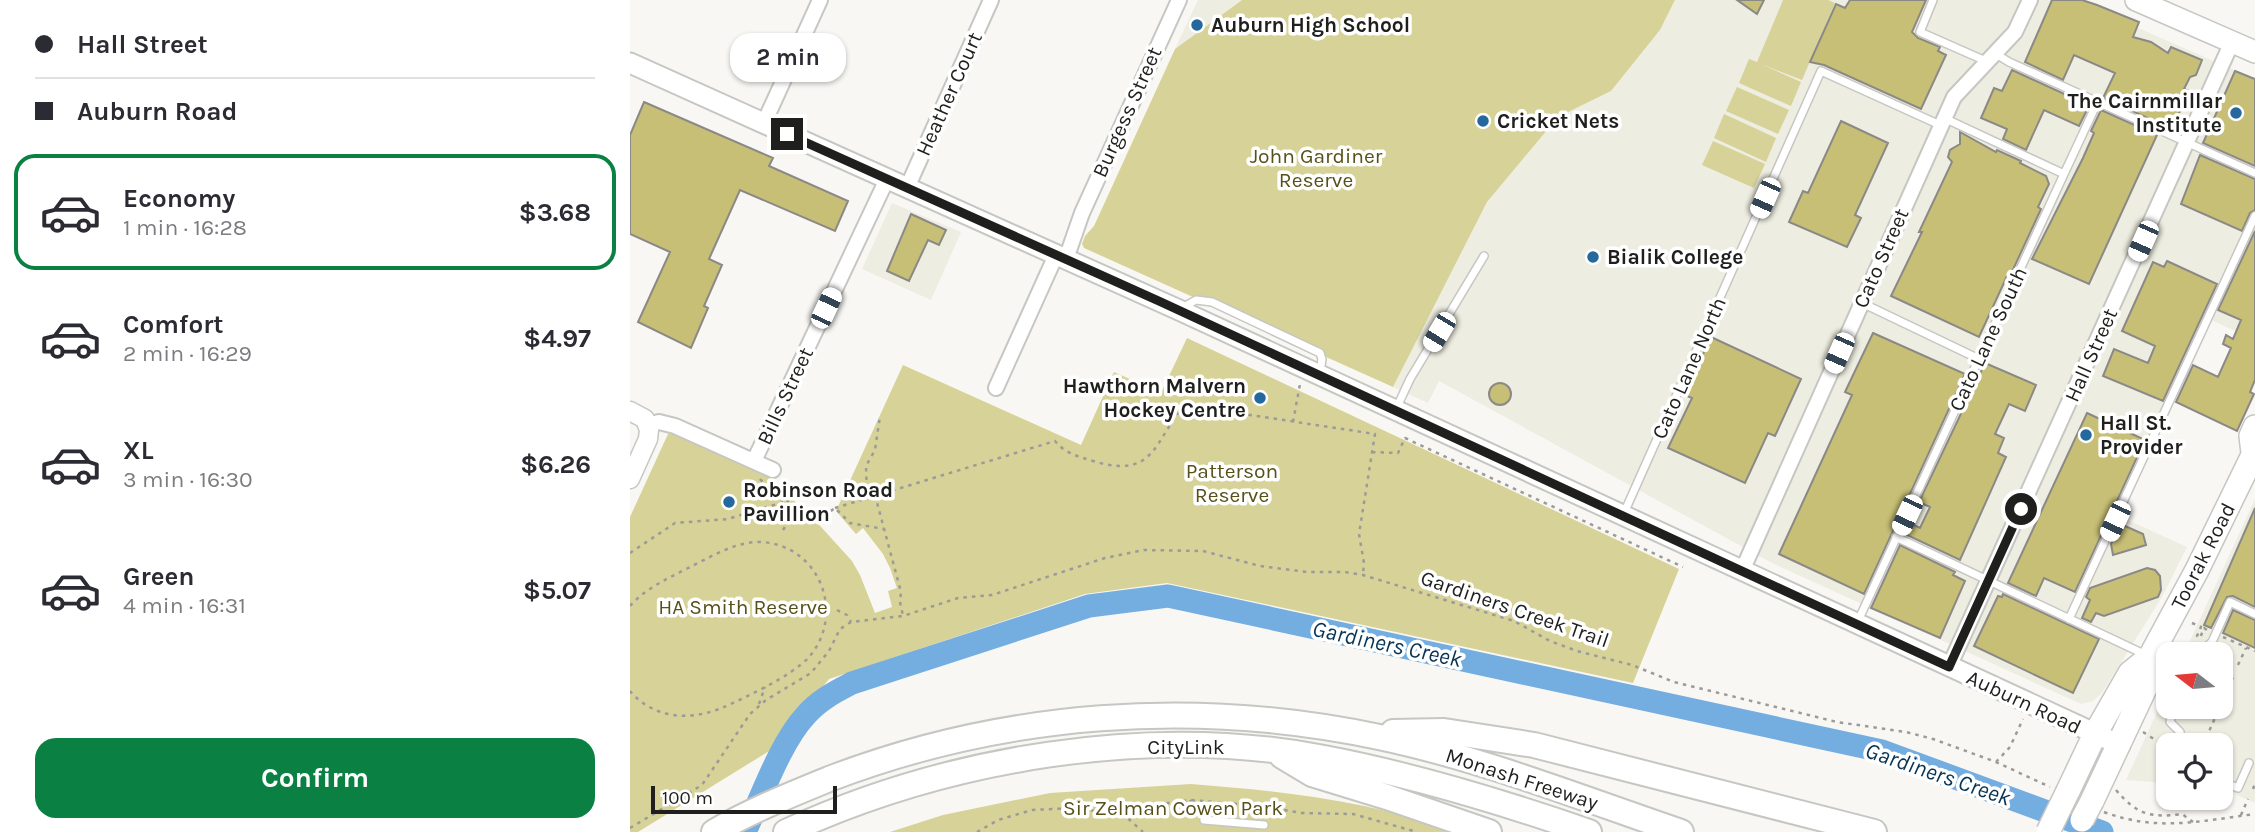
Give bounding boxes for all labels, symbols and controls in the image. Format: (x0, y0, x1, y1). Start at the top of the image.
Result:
place label: Auburn High School (1211, 13, 1410, 37)
marker: Auburn High School (1189, 17, 1205, 33)
street label: Heather Court (911, 28, 987, 160)
text: Hall Street (77, 29, 208, 60)
callout: 2 min (729, 32, 845, 82)
street label: Burgess Street (1087, 43, 1167, 181)
text: 2 min (756, 44, 820, 71)
place label: The Cairnmillar Institute (2067, 89, 2223, 137)
text: Auburn Road (77, 96, 237, 127)
marker: The Cairnmillar Institute (2228, 105, 2244, 121)
place label: Cricket Nets (1497, 109, 1619, 133)
marker: Cricket Nets (1475, 113, 1491, 129)
route end (771, 118, 803, 150)
park label: John Gardiner Reserve (1250, 144, 1383, 192)
car (1747, 175, 1784, 221)
icon: car (39, 181, 102, 244)
text: Economy (123, 183, 235, 214)
text: $3.68 (519, 197, 591, 228)
street label: Cato Street (1848, 204, 1914, 312)
text: 1 min · 16:28 (123, 214, 247, 241)
car (2125, 218, 2162, 264)
place label: Bialik College (1607, 245, 1743, 269)
marker: Bialik College (1585, 249, 1601, 265)
street label: Cato Lane South (1944, 263, 2032, 415)
car (808, 285, 845, 331)
street label: Cato Lane North (1647, 293, 1731, 443)
street label: Hall Street (2060, 304, 2122, 406)
icon: car (39, 307, 102, 370)
text: Comfort (123, 309, 224, 340)
car (1420, 309, 1459, 355)
text: $4.97 (523, 323, 591, 354)
car (1821, 330, 1858, 376)
text: 2 min · 16:29 (123, 340, 252, 367)
street label: Bills Street (752, 343, 818, 449)
place label: Hawthorn Malvern Hockey Centre (1063, 374, 1246, 422)
marker: Hawthorn Malvern Hockey Centre (1252, 390, 1268, 406)
place label: Hall St. Provider (2100, 411, 2183, 459)
marker: Hall St. Provider (2078, 427, 2094, 443)
icon: car (39, 433, 102, 496)
text: XL (123, 435, 154, 466)
text: $6.26 (520, 449, 591, 480)
park label: Patterson Reserve (1186, 459, 1278, 507)
text: 3 min · 16:30 (123, 466, 253, 493)
place label: Robinson Road Pavillion (743, 478, 893, 526)
car (1889, 492, 1926, 538)
route start (2005, 493, 2037, 525)
marker: Robinson Road Pavillion (721, 494, 737, 510)
car (2097, 498, 2134, 544)
street label: Toorak Road (2166, 499, 2240, 613)
icon: car (39, 559, 102, 622)
text: Green (123, 561, 195, 592)
street label: Gardiners Creek Trail (1418, 565, 1612, 653)
text: $5.07 (523, 575, 591, 606)
text: 4 min · 16:31 (123, 592, 246, 619)
park label: HA Smith Reserve (658, 595, 828, 619)
water label: Gardiners Creek (1310, 615, 1464, 673)
north arrow (2156, 642, 2233, 719)
map controls (2156, 642, 2233, 810)
street label: Auburn Road (1963, 665, 2085, 739)
button: locate (2156, 733, 2233, 810)
street label: CityLink (1147, 735, 1225, 759)
water label: Gardiners Creek (1862, 737, 2014, 812)
button: Confirm (35, 738, 595, 818)
street label: Monash Freeway (1443, 743, 1601, 815)
scale bar (651, 783, 836, 815)
text: 100 m (662, 787, 713, 809)
park label: Sir Zelman Cowen Park (1063, 796, 1283, 820)

